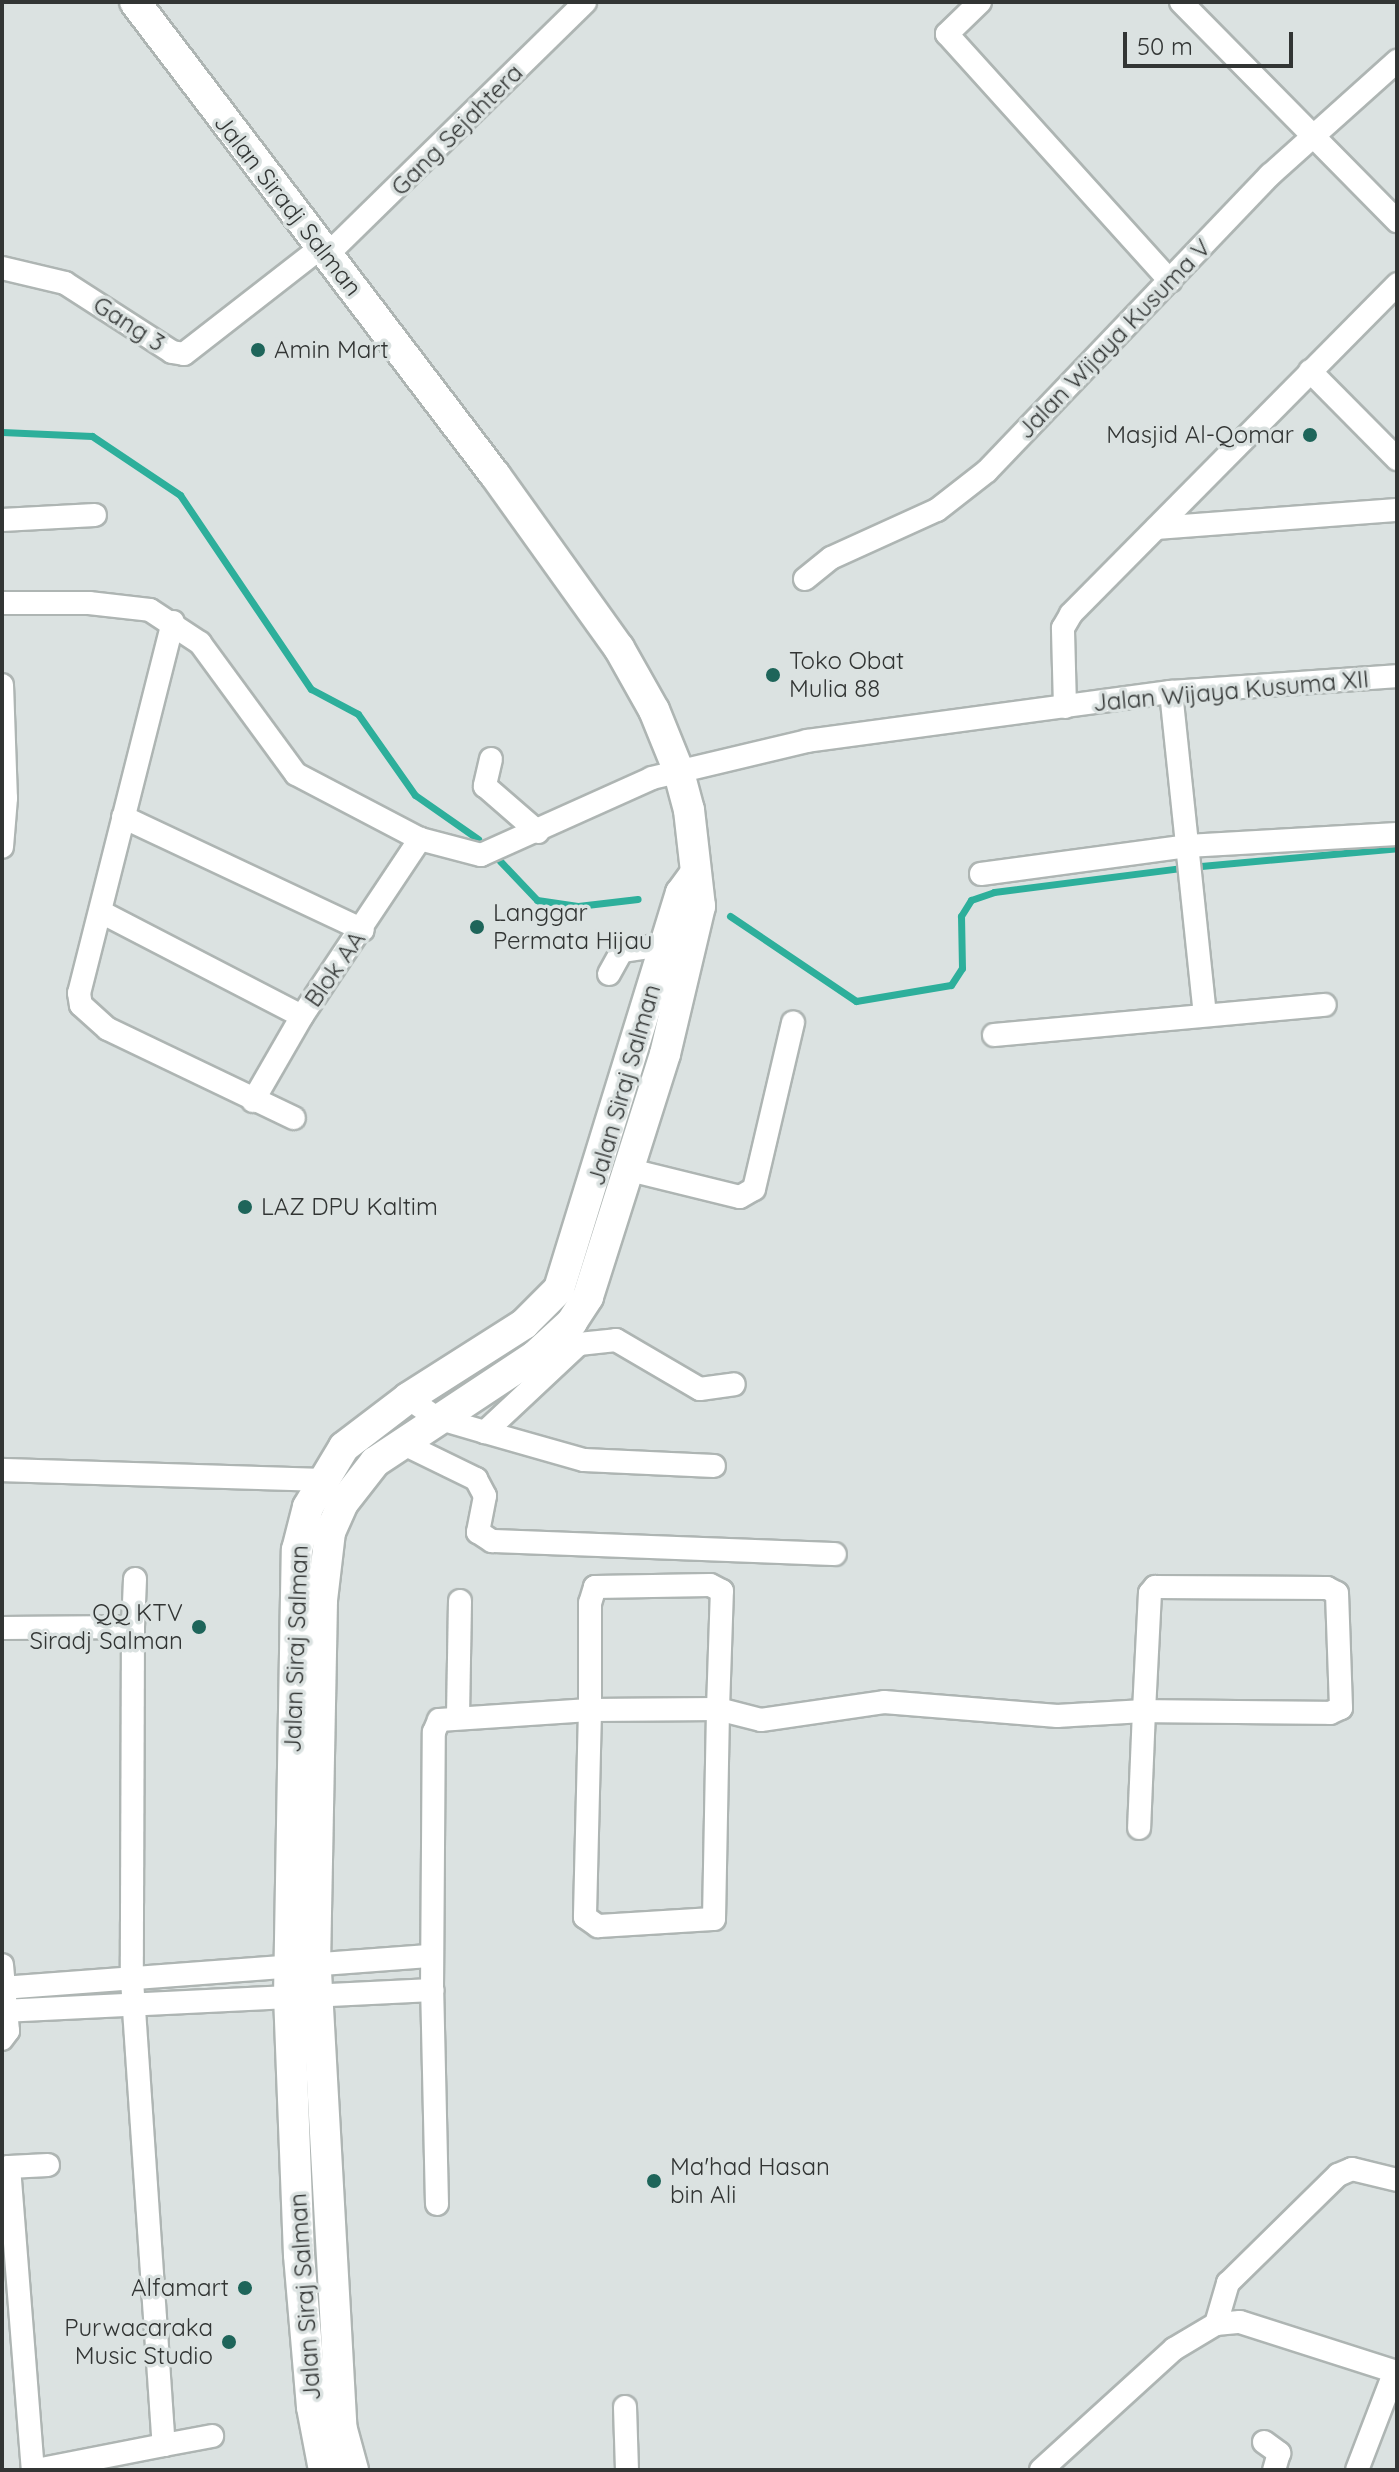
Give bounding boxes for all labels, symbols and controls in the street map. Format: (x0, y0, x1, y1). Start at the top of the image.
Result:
scale bar (1127, 16, 1297, 66)
text: 50 m (1137, 31, 1193, 61)
street label: Gang Sejahtera (385, 58, 529, 202)
street label: Jalan Siradj Salman (208, 109, 368, 301)
street label: Jalan Wijaya Kusuma V (1011, 233, 1217, 445)
street label: Gang 3 (88, 290, 170, 358)
place label: Amin Mart (274, 336, 389, 364)
marker: Amin Mart (249, 341, 267, 359)
place label: Masjid Al-Qomar (1106, 421, 1294, 449)
marker: Masjid Al-Qomar (1301, 426, 1319, 444)
place label: Toko Obat Mulia 88 (789, 647, 904, 703)
street label: Jalan Wijaya Kusuma XII (1092, 665, 1370, 717)
marker: Toko Obat Mulia 88 (764, 666, 782, 684)
place label: Langgar Permata Hijau (493, 899, 652, 955)
marker: Langgar Permata Hijau (468, 918, 486, 936)
street label: Blok AA (299, 926, 371, 1012)
street label: Jalan Siraj Salman (582, 981, 666, 1189)
place label: LAZ DPU Kaltim (261, 1193, 438, 1221)
marker: LAZ DPU Kaltim (236, 1198, 254, 1216)
street label: Jalan Siraj Salman (278, 1545, 314, 1753)
place label: QQ KTV Siradj Salman (29, 1599, 183, 1655)
marker: QQ KTV Siradj Salman (190, 1618, 208, 1636)
place label: Ma'had Hasan bin Ali (670, 2153, 830, 2209)
marker: Ma'had Hasan bin Ali (645, 2172, 663, 2190)
street label: Jalan Siraj Salman (283, 2192, 327, 2402)
place label: Alfamart (131, 2274, 229, 2302)
marker: Alfamart (236, 2279, 254, 2297)
place label: Purwacaraka Music Studio (64, 2314, 213, 2370)
marker: Purwacaraka Music Studio (220, 2333, 238, 2351)

